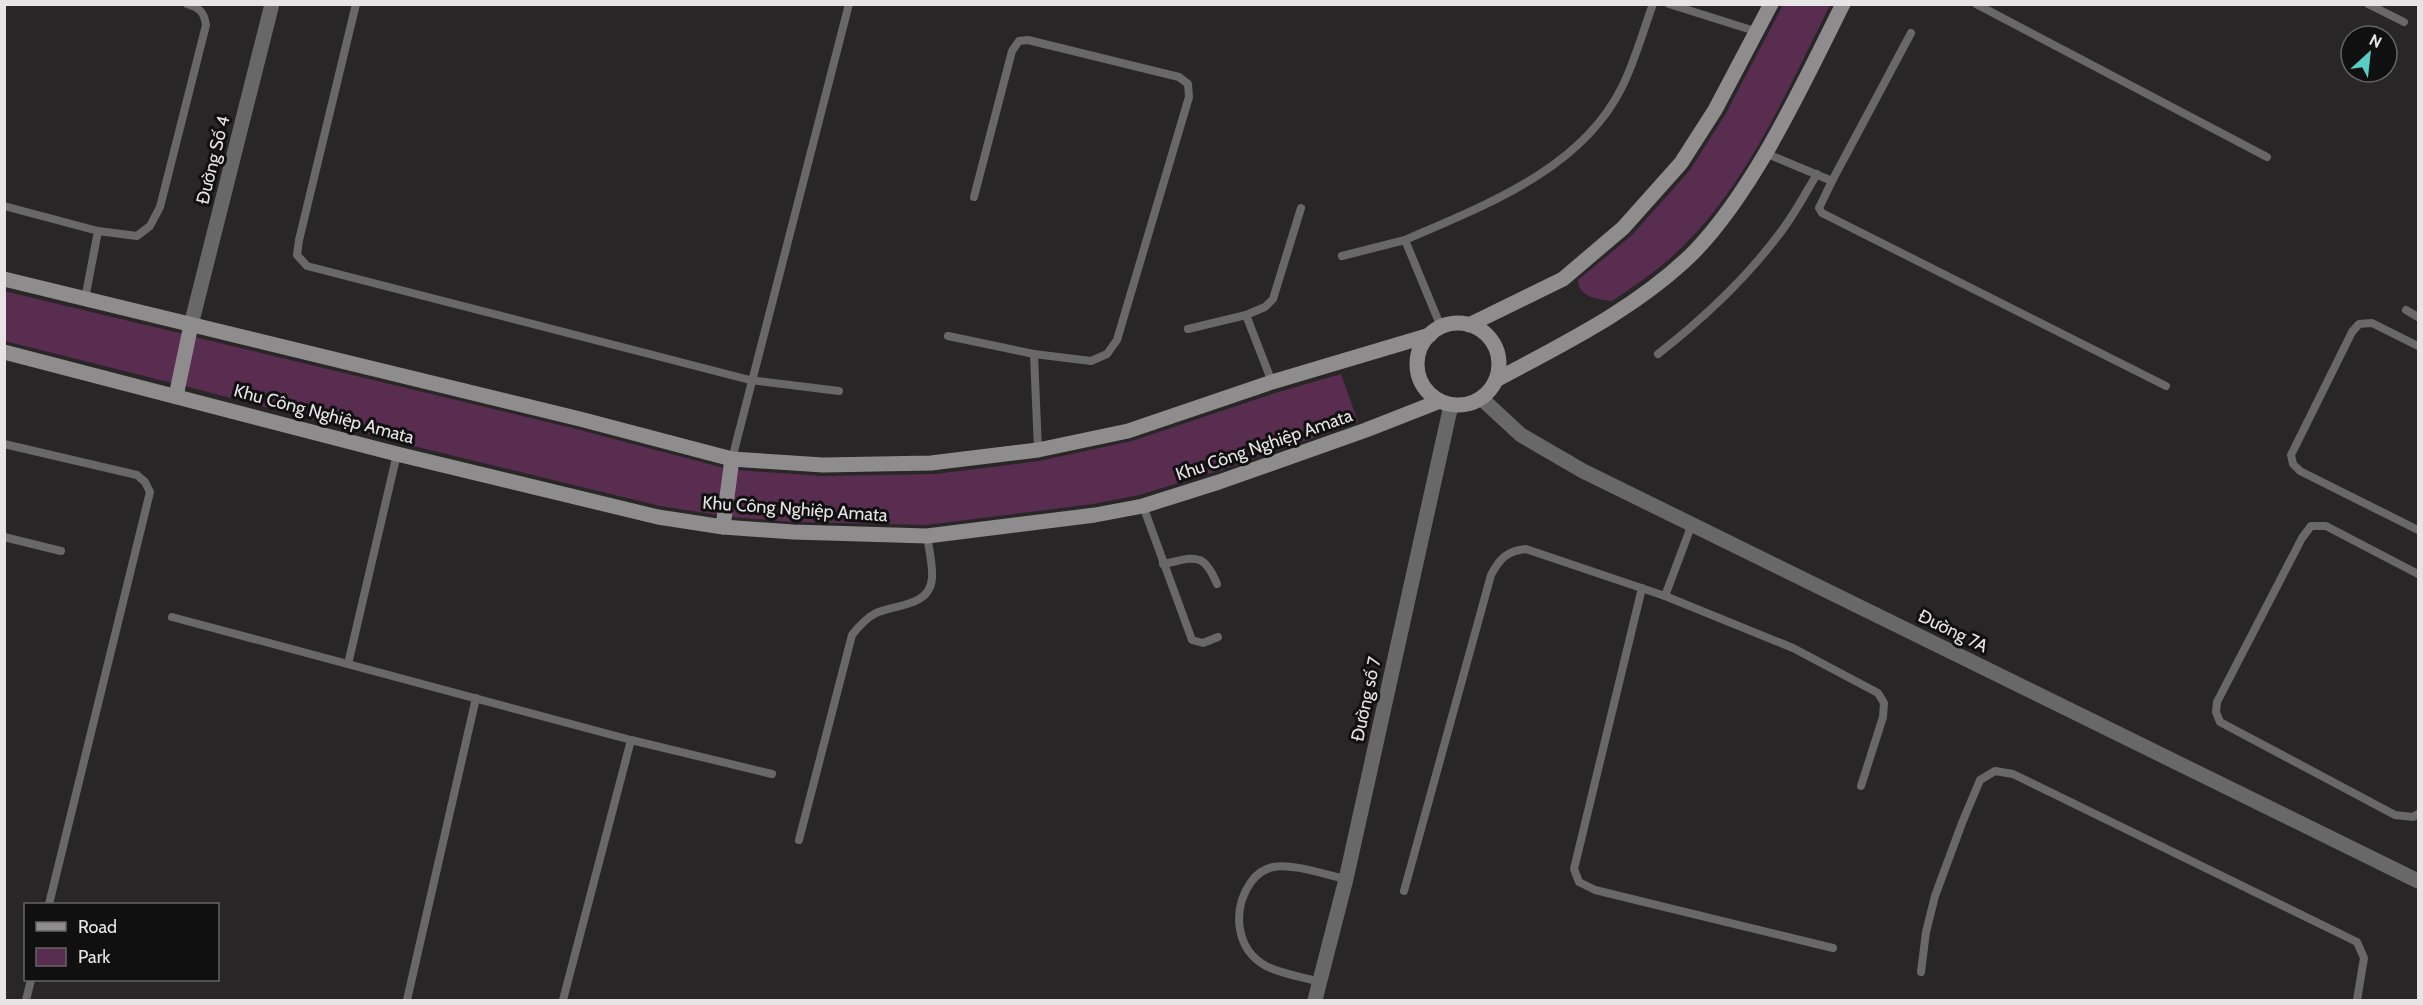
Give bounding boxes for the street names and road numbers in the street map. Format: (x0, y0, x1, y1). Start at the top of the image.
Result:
street label: Đường Số 4 (191, 113, 235, 207)
street label: Khu Công Nghiệp Amata (232, 379, 417, 449)
street label: Khu Công Nghiệp Amata (1173, 404, 1356, 486)
street label: Khu Công Nghiệp Amata (702, 492, 889, 526)
street label: Đường 7A (1915, 605, 1991, 657)
street label: Đường số 7 (1346, 655, 1386, 743)

